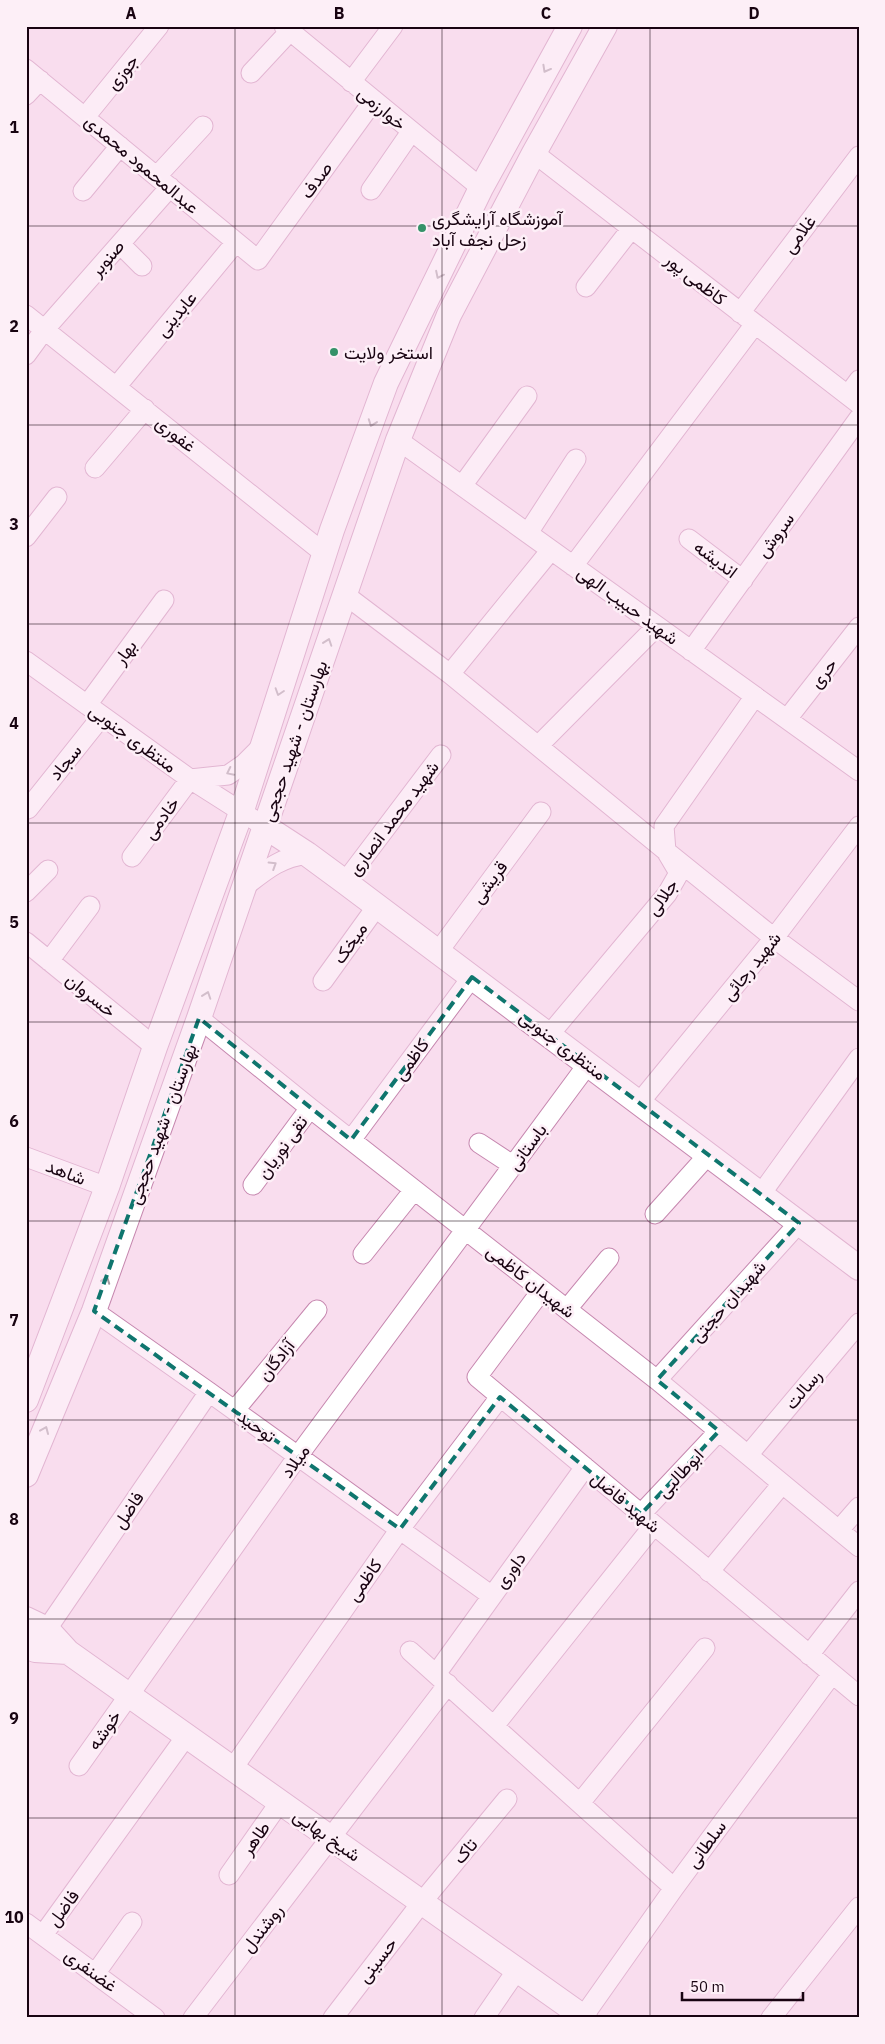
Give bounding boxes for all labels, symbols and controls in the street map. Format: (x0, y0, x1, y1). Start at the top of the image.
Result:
text: A (126, 3, 137, 23)
text: B (334, 3, 345, 23)
text: C (541, 3, 551, 23)
text: D (748, 3, 760, 23)
street label: جوزی (101, 50, 143, 94)
one-way arrow (542, 64, 552, 73)
street label: خوارزمی (353, 81, 411, 135)
street label: عبدالمحمود محمدی (80, 109, 204, 219)
text: 1 (9, 117, 19, 137)
street label: صدف (295, 157, 337, 203)
place label: آموزشگاه آرایشگری زحل نجف آباد (432, 207, 564, 251)
street label: غلامی (777, 210, 821, 258)
marker: آموزشگاه آرایشگری زحل نجف آباد (416, 222, 428, 234)
street label: صنوبر (84, 235, 129, 282)
street label: کاظمی پور (659, 247, 731, 311)
one-way arrow (435, 270, 445, 279)
street label: عابدینی (150, 287, 202, 341)
text: 2 (9, 316, 19, 336)
place label: استخر ولایت (344, 341, 433, 364)
marker: استخر ولایت (328, 346, 340, 358)
street label: غفوری (151, 411, 201, 457)
one-way arrow (368, 418, 378, 427)
street label: سروش (751, 508, 799, 562)
text: 3 (9, 514, 19, 534)
street label: اندیشه (690, 535, 742, 583)
street label: شهید حبیب الهی (573, 560, 683, 650)
street label: بهار (108, 635, 142, 670)
one-way arrow (322, 638, 332, 647)
street label: حری (804, 653, 842, 693)
street label: بهارستان - شهید حججی (256, 657, 332, 825)
one-way arrow (275, 688, 285, 696)
street label: منتظری جنوبی (85, 698, 181, 778)
text: 4 (9, 713, 19, 733)
street label: سجاد (44, 739, 86, 785)
street label: شهید محمد انصاری (342, 756, 444, 880)
one-way arrow (226, 766, 235, 777)
street label: خادمی (138, 792, 184, 844)
street label: قریشی (466, 856, 512, 908)
one-way arrow (268, 862, 277, 872)
street label: جلالی (641, 874, 683, 920)
text: 5 (9, 912, 19, 932)
street label: میخک (328, 918, 372, 968)
street label: شهید رجائی (716, 927, 786, 1005)
street label: خسروان (61, 968, 121, 1022)
one-way arrow (202, 991, 212, 999)
street label: منتظری جنوبی (515, 1005, 611, 1085)
street label: کاظمی (388, 1033, 434, 1085)
street label: بهارستان - شهید حججی (122, 1041, 202, 1207)
text: 6 (9, 1111, 19, 1131)
street label: تقی نوریان (251, 1111, 313, 1183)
street label: باستانی (502, 1119, 552, 1175)
street label: شاهد (43, 1154, 89, 1190)
street label: شهیدان کاظمی (482, 1239, 580, 1323)
street label: شهیدان حجتی (685, 1255, 771, 1347)
one-way arrow (100, 1276, 110, 1284)
text: 7 (9, 1310, 19, 1330)
street label: آزادگان (252, 1333, 301, 1385)
street label: رسالت (780, 1364, 826, 1414)
street label: توحید (233, 1404, 281, 1448)
one-way arrow (39, 1426, 49, 1435)
street label: میلاد (275, 1440, 315, 1482)
street label: ابوطالبی (652, 1444, 708, 1502)
street label: شهید فاضل (587, 1466, 665, 1538)
street label: فاضل (107, 1487, 149, 1533)
text: 8 (9, 1509, 19, 1529)
street label: داوری (489, 1547, 531, 1593)
street label: کاظمی (341, 1554, 387, 1606)
street label: خوشه (82, 1706, 126, 1754)
text: 9 (9, 1708, 19, 1728)
street label: شیخ بهایی (288, 1803, 365, 1867)
street label: سلطانی (681, 1816, 731, 1872)
street label: طاهر (235, 1817, 275, 1860)
street label: تاک (448, 1833, 482, 1869)
street label: فاضل (42, 1885, 84, 1931)
street label: روشندل (236, 1899, 288, 1957)
text: 10 (4, 1907, 24, 1927)
street label: حسینی (352, 1933, 402, 1987)
street label: غضنفری (60, 1943, 122, 1997)
scale bar (682, 1969, 804, 2001)
text: 50 m (690, 1977, 725, 1996)

